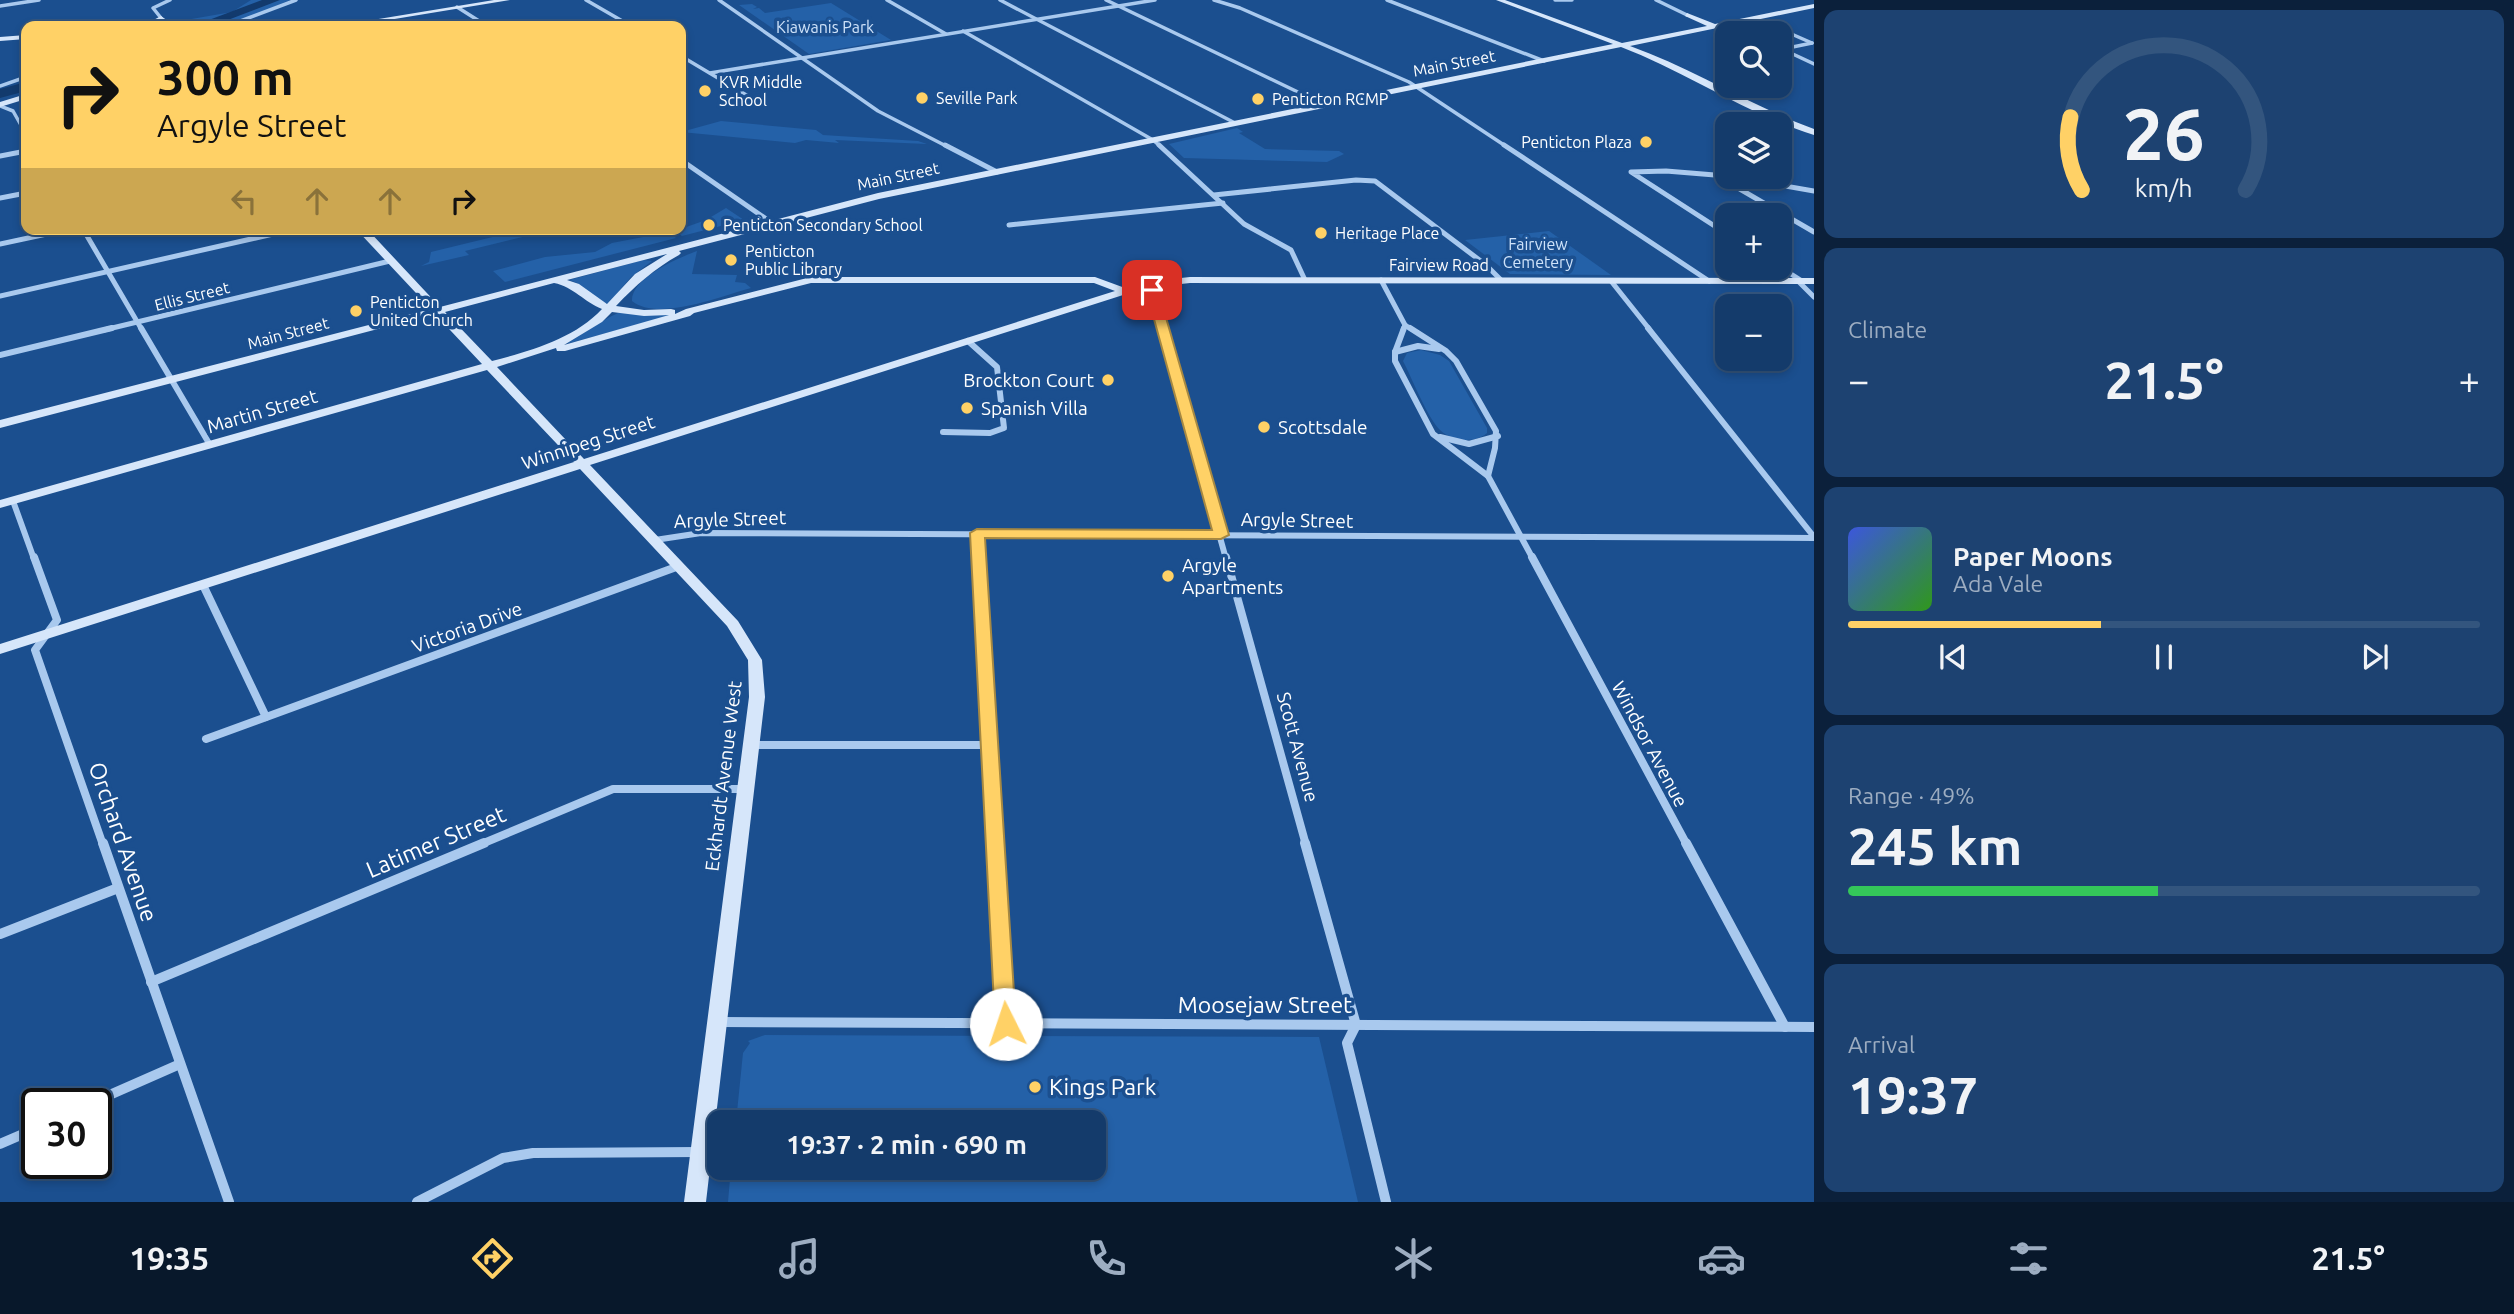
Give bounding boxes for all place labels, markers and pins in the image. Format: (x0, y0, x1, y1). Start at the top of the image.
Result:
place label: KVR Middle School (719, 73, 802, 109)
marker: KVR Middle School (697, 83, 713, 99)
place label: Seville Park (936, 89, 1018, 107)
marker: Seville Park (914, 90, 930, 106)
place label: Penticton RCMP (1272, 90, 1388, 108)
marker: Penticton RCMP (1250, 91, 1266, 107)
place label: Penticton Plaza (1521, 133, 1632, 151)
marker: Penticton Plaza (1638, 134, 1654, 150)
place label: Penticton Secondary School (723, 216, 923, 234)
marker: Penticton Secondary School (701, 217, 717, 233)
place label: Heritage Place (1335, 224, 1439, 242)
marker: Heritage Place (1313, 225, 1329, 241)
place label: Penticton Public Library (745, 242, 842, 278)
marker: Penticton Public Library (723, 252, 739, 268)
pin (1122, 260, 1182, 320)
place label: Penticton United Church (370, 293, 473, 329)
marker: Penticton United Church (348, 303, 364, 319)
place label: Brockton Court (963, 369, 1095, 391)
marker: Brockton Court (1100, 372, 1116, 388)
place label: Spanish Villa (981, 397, 1088, 419)
marker: Spanish Villa (959, 400, 975, 416)
place label: Scottsdale (1278, 416, 1367, 438)
marker: Scottsdale (1256, 419, 1272, 435)
place label: Argyle Apartments (1182, 554, 1283, 598)
marker: Argyle Apartments (1160, 568, 1176, 584)
place label: Kings Park (1049, 1074, 1157, 1099)
marker: Kings Park (1027, 1079, 1043, 1095)

